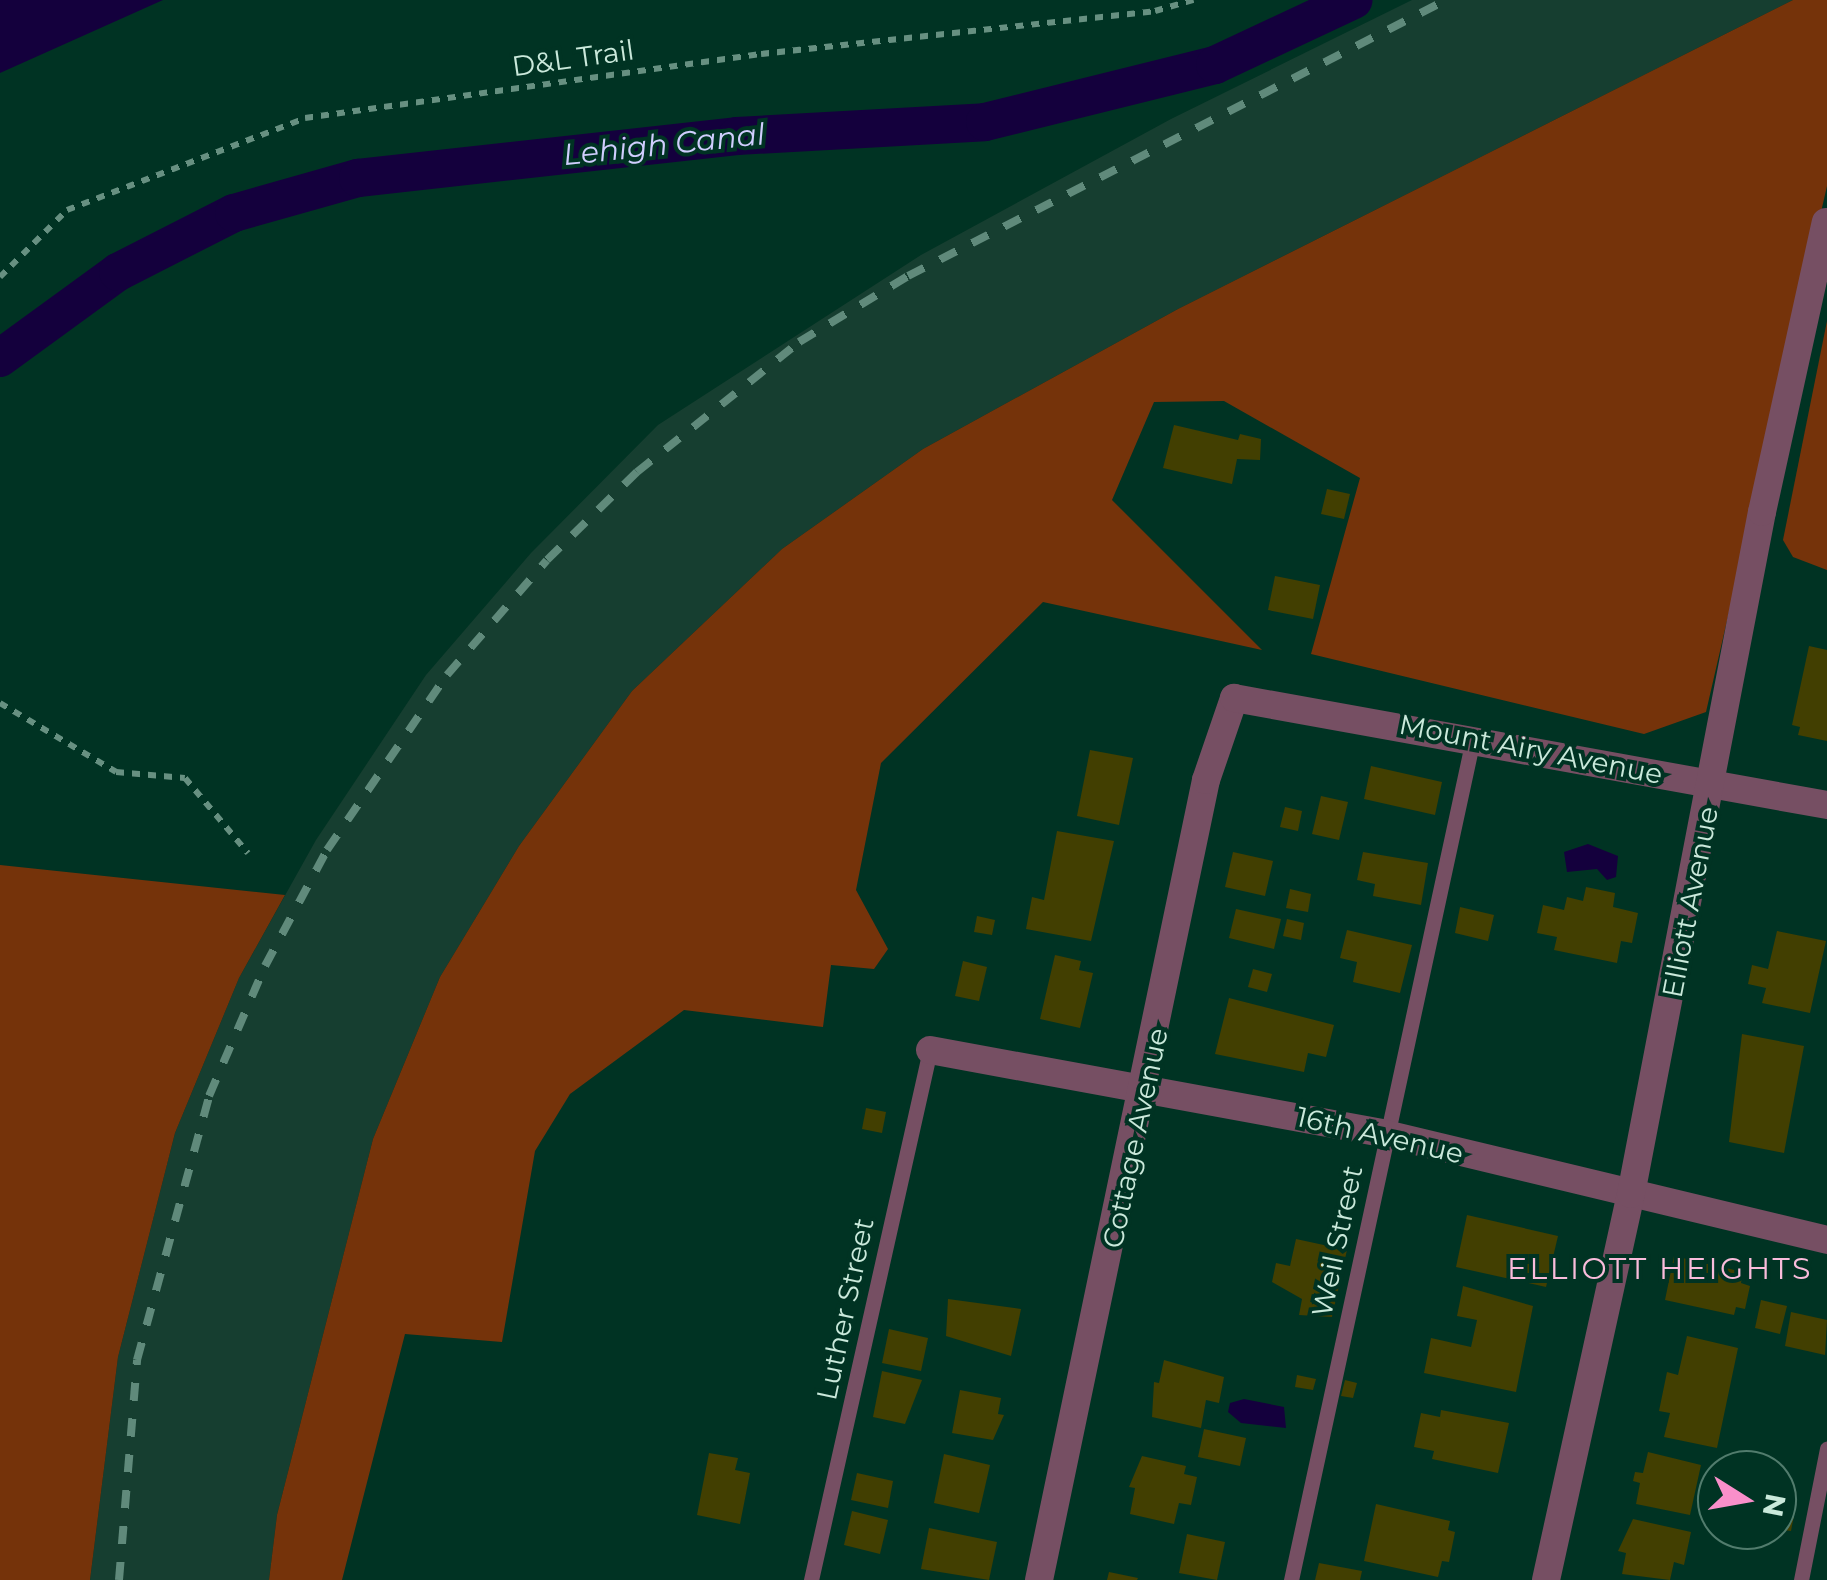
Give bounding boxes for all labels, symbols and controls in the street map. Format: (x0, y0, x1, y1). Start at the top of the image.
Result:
street label: D&L Trail (510, 33, 636, 83)
water label: Lehigh Canal (561, 117, 767, 173)
street label: Mount Airy Avenue (1396, 707, 1666, 791)
street label: Elliott Avenue (1655, 803, 1725, 1001)
street label: Cottage Avenue (1095, 1025, 1175, 1251)
street label: 16th Avenue (1293, 1099, 1467, 1171)
street label: Weil Street (1305, 1162, 1369, 1320)
street label: Luther Street (809, 1215, 881, 1403)
district label: ELLIOTT HEIGHTS (1507, 1251, 1813, 1287)
north arrow (1697, 1450, 1797, 1550)
text: N (1756, 1491, 1793, 1520)

